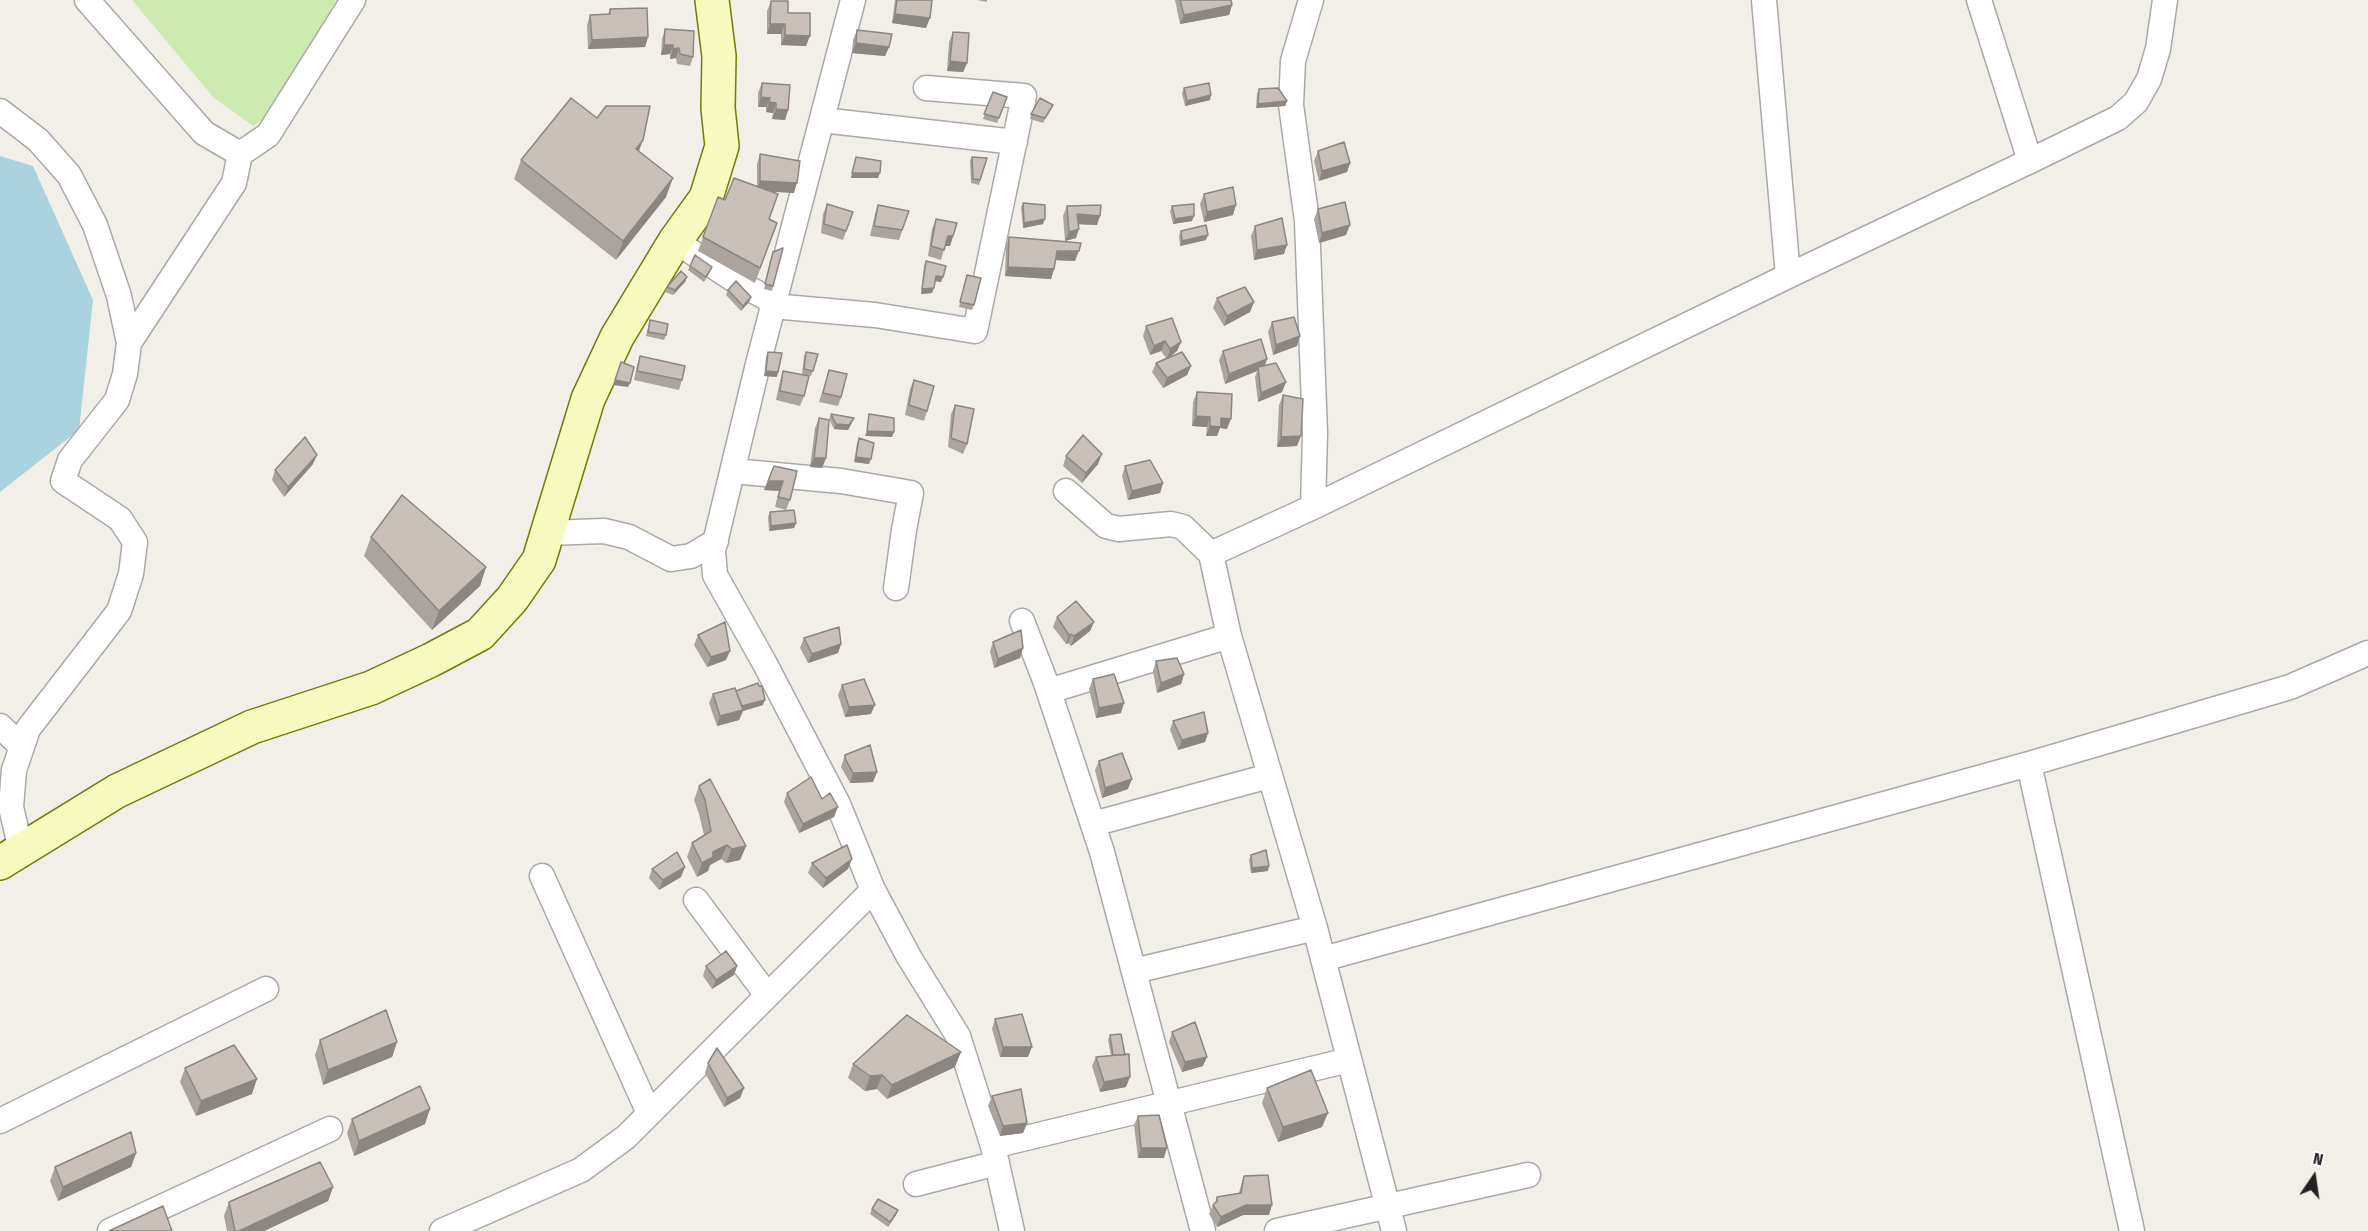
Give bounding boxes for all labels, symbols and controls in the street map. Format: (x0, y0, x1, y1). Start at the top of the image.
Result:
north arrow (2284, 1147, 2344, 1207)
text: N (2311, 1149, 2325, 1169)

